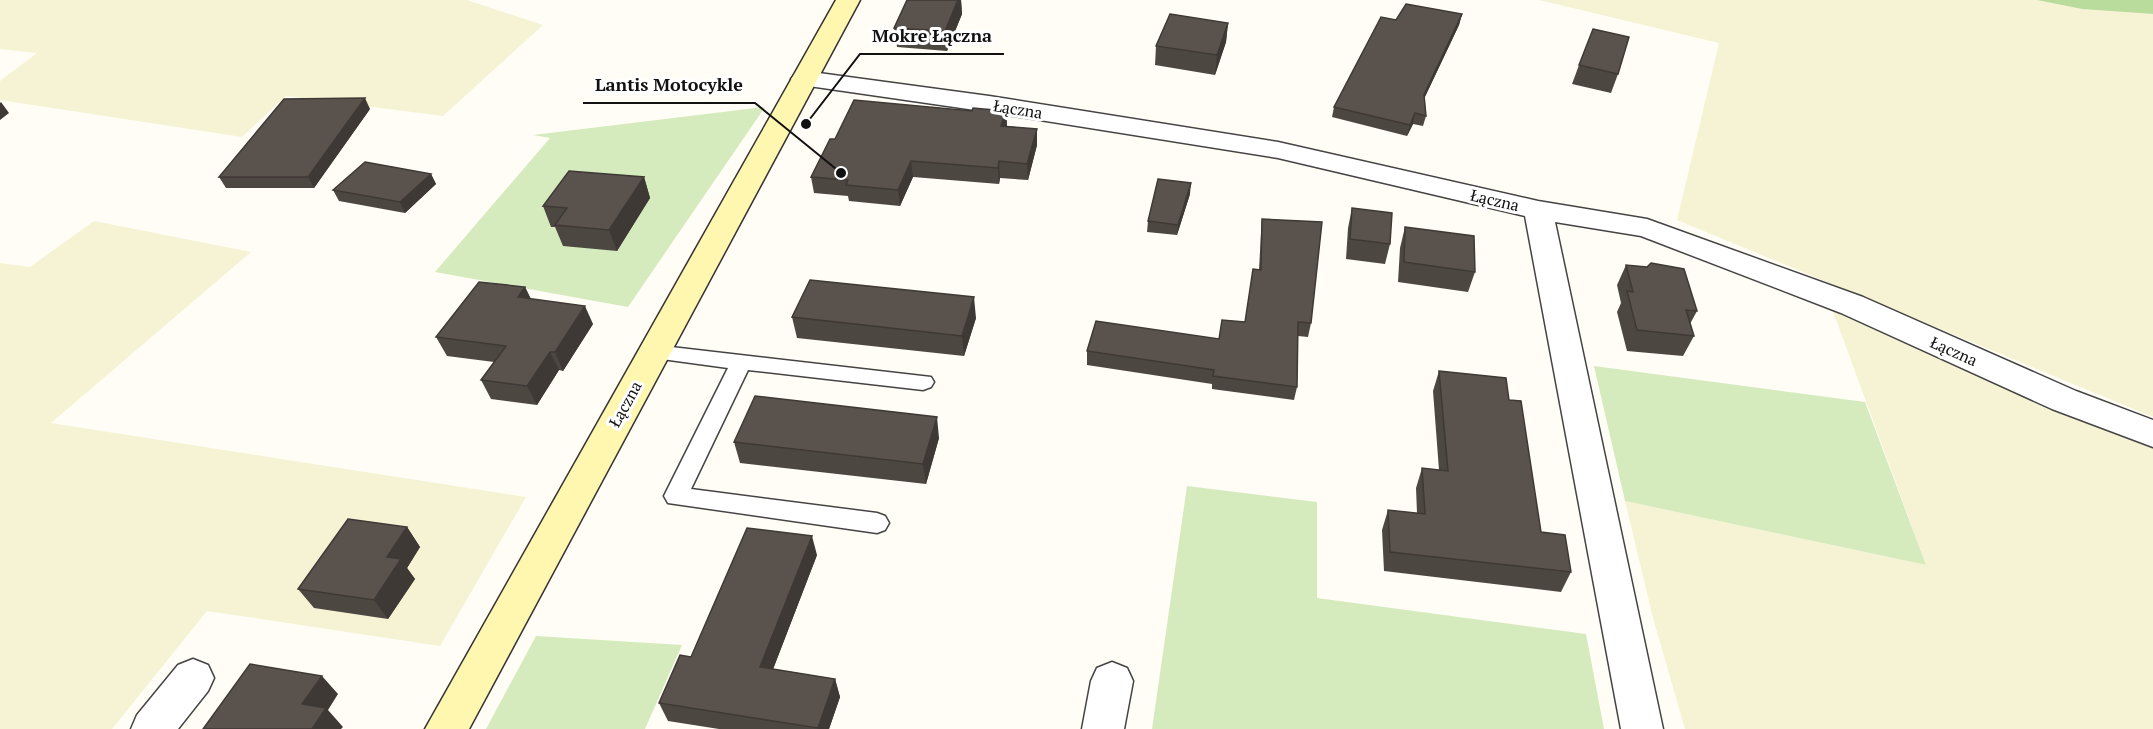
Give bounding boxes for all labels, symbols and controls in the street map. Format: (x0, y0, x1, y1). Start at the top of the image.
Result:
callout: Mokre Łączna (860, 18, 1004, 54)
text: Mokre Łączna (872, 23, 992, 47)
callout: Lantis Motocykle (583, 67, 755, 103)
text: Lantis Motocykle (595, 72, 743, 96)
street label: Łączna (992, 94, 1044, 124)
street label: Łączna (1468, 184, 1522, 216)
street label: Łączna (1927, 331, 1981, 371)
street label: Łączna (603, 377, 647, 431)

